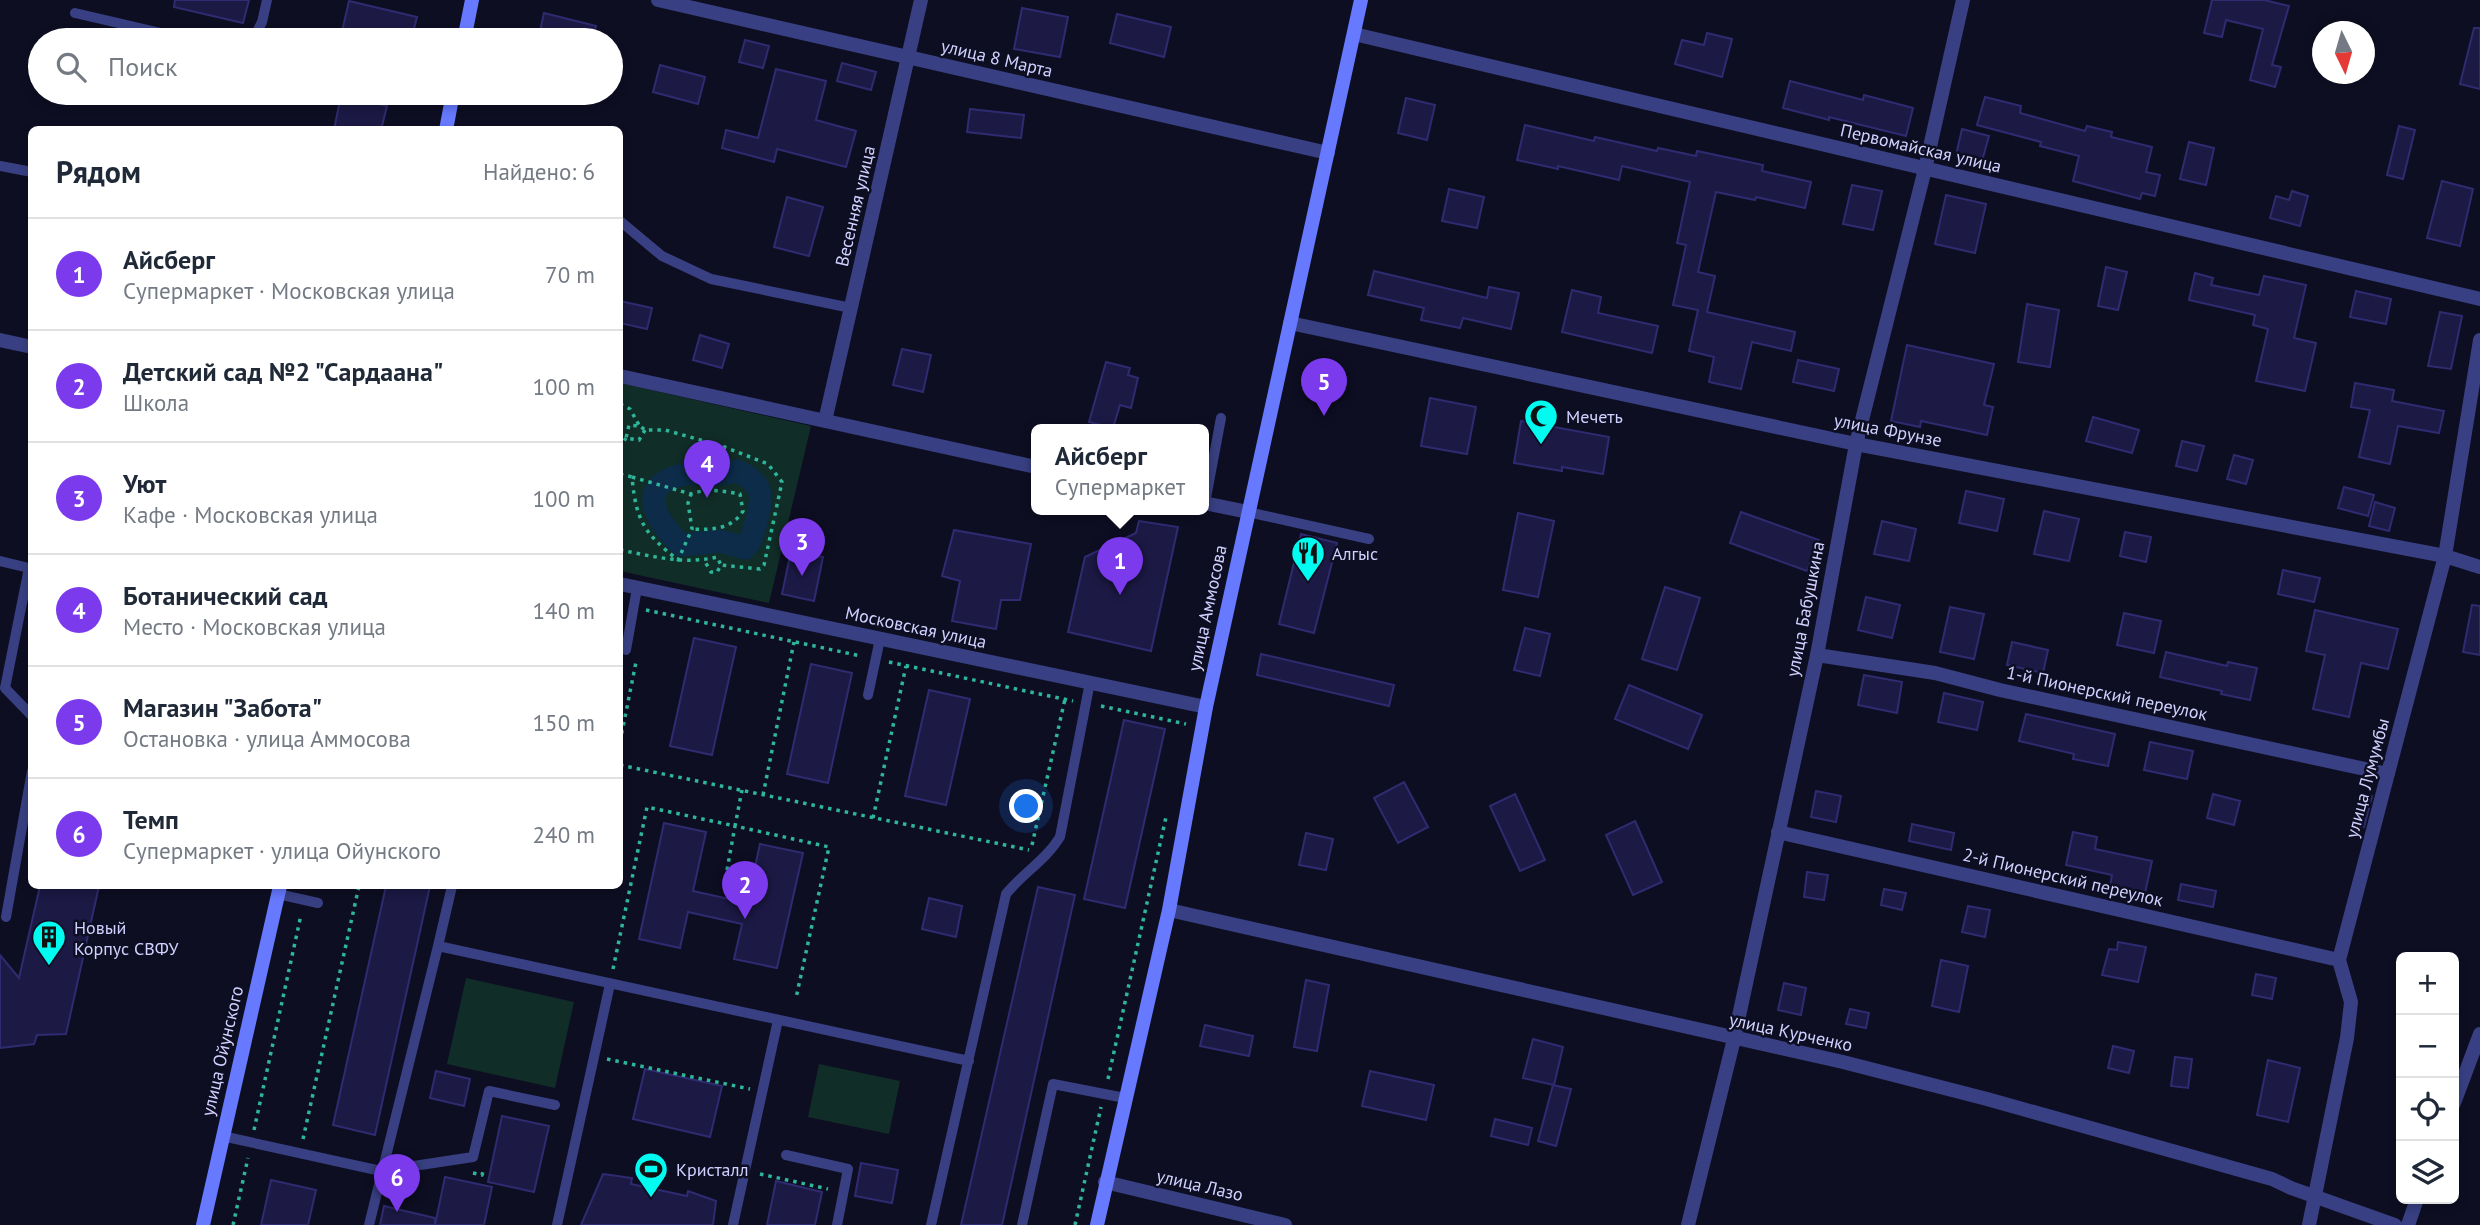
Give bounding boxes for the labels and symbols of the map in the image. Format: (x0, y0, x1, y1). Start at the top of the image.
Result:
north arrow (2312, 21, 2375, 84)
street label: улица 8 Марта (939, 34, 1055, 82)
street label: Первомайская улица (1838, 118, 2004, 178)
street label: Весенняя улица (830, 143, 880, 269)
pin: 5 (1301, 358, 1347, 416)
mosque icon: Мечеть (1522, 397, 1560, 446)
place label: Мечеть (1566, 405, 1623, 428)
street label: улица Фрунзе (1832, 408, 1944, 452)
pin: 4 (684, 440, 730, 498)
pin: 3 (779, 518, 825, 576)
restaurant icon: Алгыс (1289, 534, 1327, 583)
pin: 1 (1097, 537, 1143, 595)
street label: улица Бабушкина (1781, 539, 1829, 679)
place label: Алгыс (1332, 542, 1378, 565)
street label: улица Аммосова (1182, 543, 1232, 673)
street label: Московская улица (843, 601, 989, 653)
street label: 1-й Пионерский переулок (2004, 660, 2210, 726)
street label: улица Лумумбы (2340, 716, 2394, 840)
your location (1009, 789, 1043, 823)
street label: 2-й Пионерский переулок (1961, 843, 2166, 911)
pin: 2 (722, 861, 768, 919)
place label: Новый Корпус СВФУ (74, 916, 178, 960)
building icon: Новый Корпус СВФУ (30, 918, 68, 967)
street label: улица Ойунского (196, 984, 248, 1118)
street label: улица Курченко (1727, 1008, 1855, 1056)
sports icon: Кристалл (632, 1150, 670, 1199)
pin: 6 (374, 1154, 420, 1212)
place label: Кристалл (676, 1158, 749, 1181)
street label: улица Лазо (1154, 1164, 1246, 1206)

